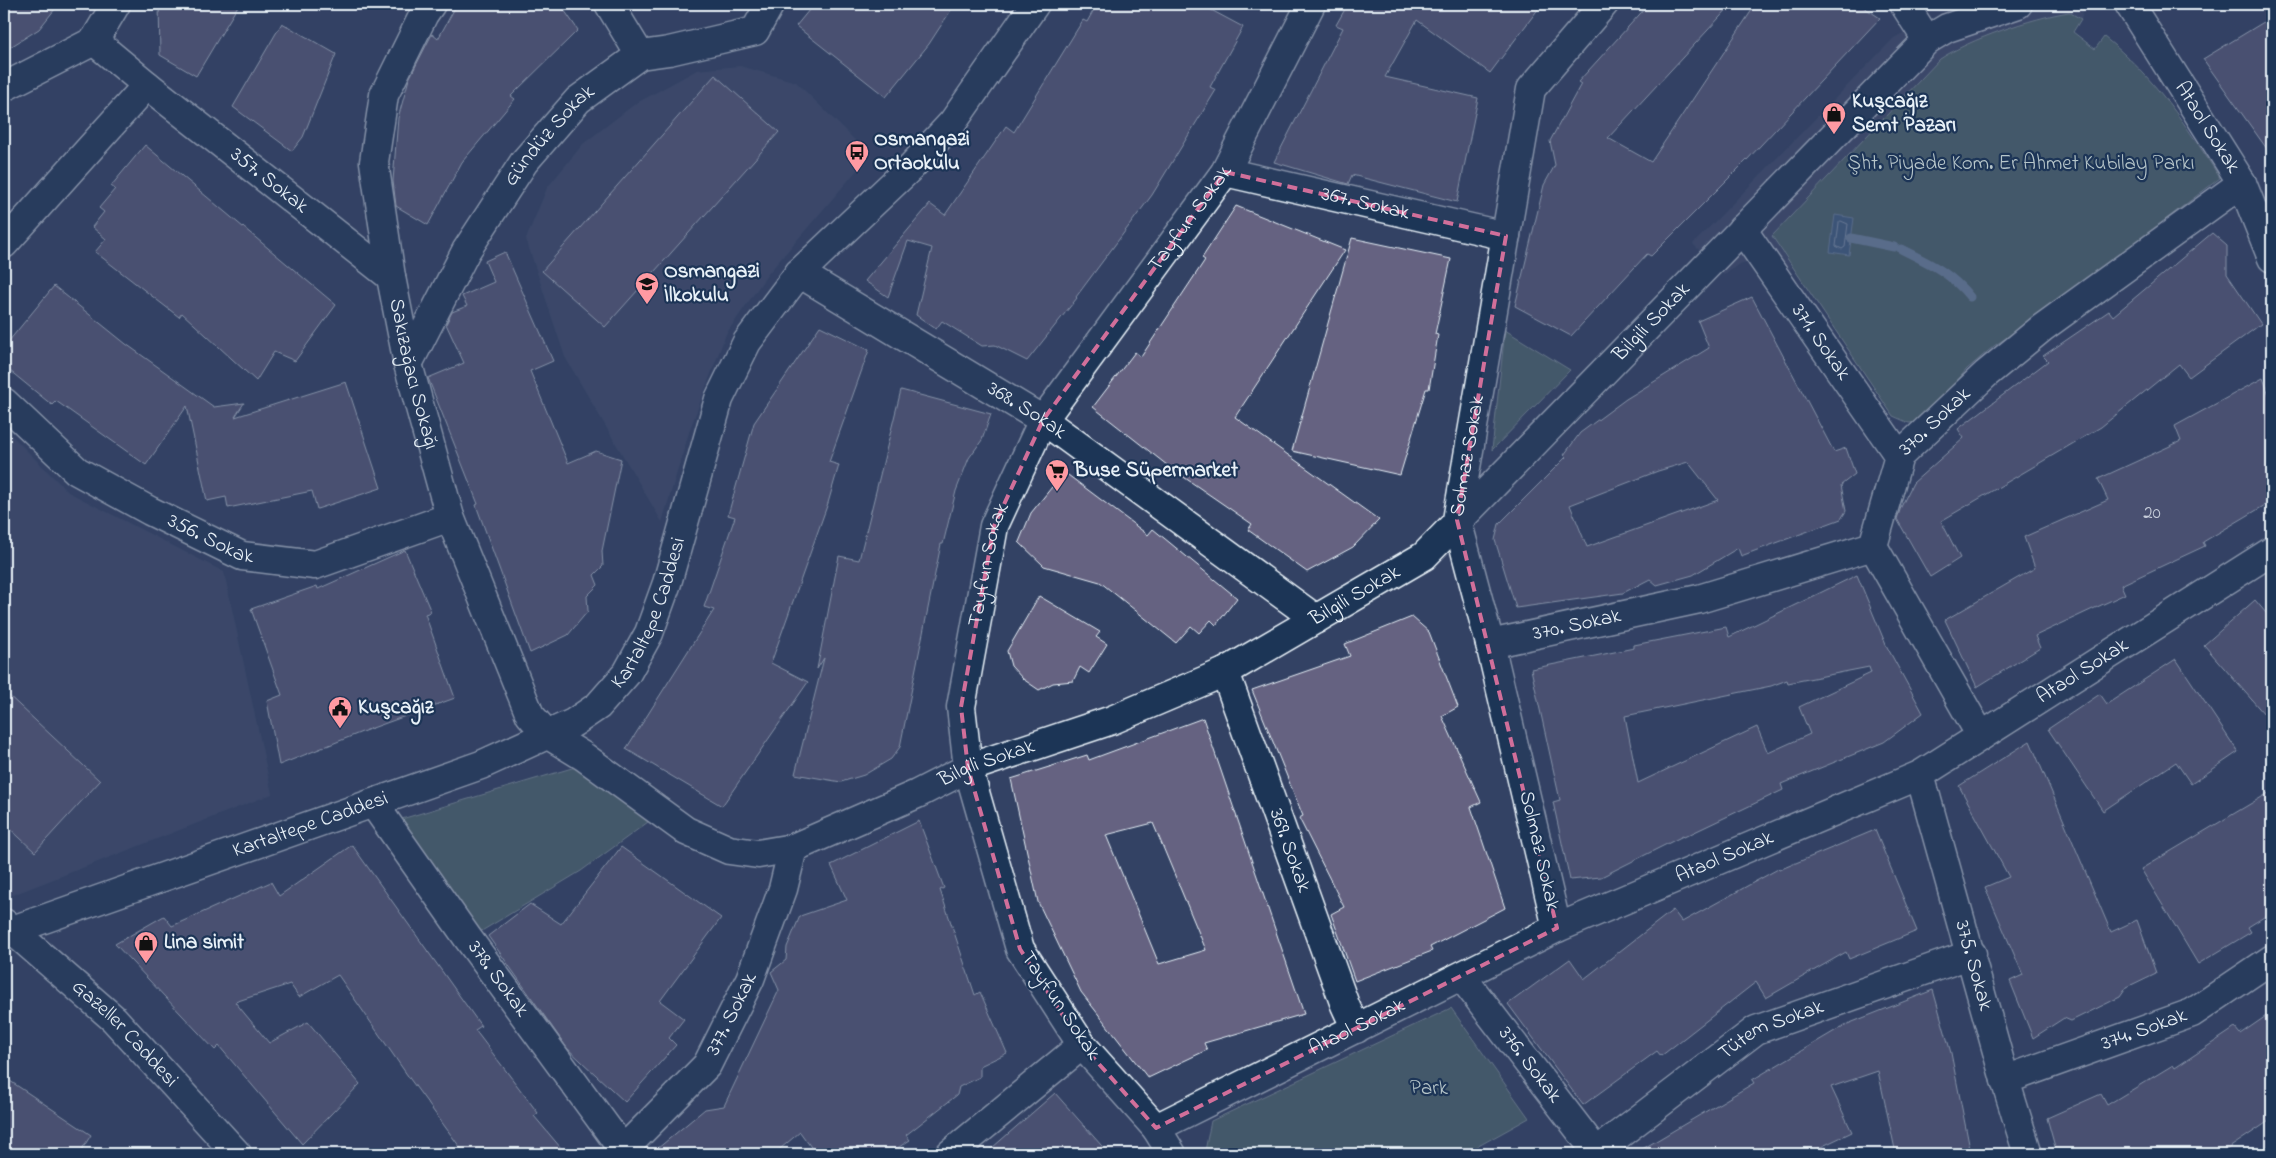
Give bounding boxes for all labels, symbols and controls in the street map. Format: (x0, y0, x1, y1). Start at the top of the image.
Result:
street label: Ataol Sokak (2167, 75, 2248, 180)
street label: Gündüz Sokak (497, 77, 602, 193)
place label: Kuşcağız Semt Pazarı (1852, 87, 1956, 141)
shop icon: Kuşcağız Semt Pazarı (1821, 101, 1847, 135)
place label: Osmangazi Ortaokulu (874, 125, 970, 179)
bus stop icon: Osmangazi Ortaokulu (844, 139, 870, 173)
street label: 357. Sokak (223, 141, 315, 222)
park label: Şht. Piyade Kom. Er Ahmet Kubilay Parkı (1847, 149, 2195, 181)
street label: Tayfun Sokak (1141, 160, 1241, 278)
street label: 367. Sokak (1318, 179, 1413, 229)
place label: Osmangazi İlkokulu (664, 257, 760, 311)
school or university icon: Osmangazi İlkokulu (634, 271, 660, 305)
street label: Bilgili Sokak (1605, 275, 1698, 370)
street label: Sakızağacı Sokağı (381, 296, 446, 453)
street label: 371. Sokak (1783, 298, 1858, 388)
street label: 368. Sokak (981, 374, 1073, 448)
street label: 370. Sokak (1892, 380, 1979, 464)
street label: Solmaz Sokak (1443, 392, 1493, 519)
place label: Buse Süpermarket (1073, 456, 1239, 486)
supermarket icon: Buse Süpermarket (1044, 458, 1070, 492)
street label: Tayfun Sokak (961, 497, 1018, 629)
house number: 20 (2143, 500, 2161, 527)
street label: 356. Sokak (162, 507, 256, 572)
street label: Kartaltepe Caddesi (604, 534, 694, 696)
street label: Bilgili Sokak (1303, 557, 1407, 635)
street label: 370. Sokak (1530, 601, 1625, 649)
street label: Ataol Sokak (2031, 630, 2135, 712)
place label: Kuşcağız (358, 693, 435, 725)
public building icon: Kuşcağız (327, 695, 353, 729)
street label: Bilgili Sokak (933, 732, 1040, 796)
street label: Kartaltepe Caddesi (229, 784, 392, 866)
street label: Solmaz Sokak (1511, 788, 1568, 915)
street label: 369. Sokak (1260, 805, 1319, 898)
street label: Ataol Sokak (1671, 823, 1779, 891)
street label: 375. Sokak (1946, 917, 2000, 1015)
place label: Lina simit (164, 928, 245, 958)
shop icon: Lina simit (133, 930, 159, 964)
street label: 378. Sokak (460, 935, 537, 1024)
street label: Tayfun Sokak (1011, 945, 1108, 1068)
street label: 377. Sokak (699, 969, 766, 1061)
street label: Gazeller Caddesi (64, 973, 185, 1095)
street label: Ataol Sokak (1304, 991, 1411, 1064)
street label: Tütem Sokak (1712, 992, 1829, 1068)
street label: 374. Sokak (2097, 1001, 2192, 1059)
street label: 376. Sokak (1490, 1020, 1569, 1110)
park label: Park (1410, 1074, 1449, 1104)

